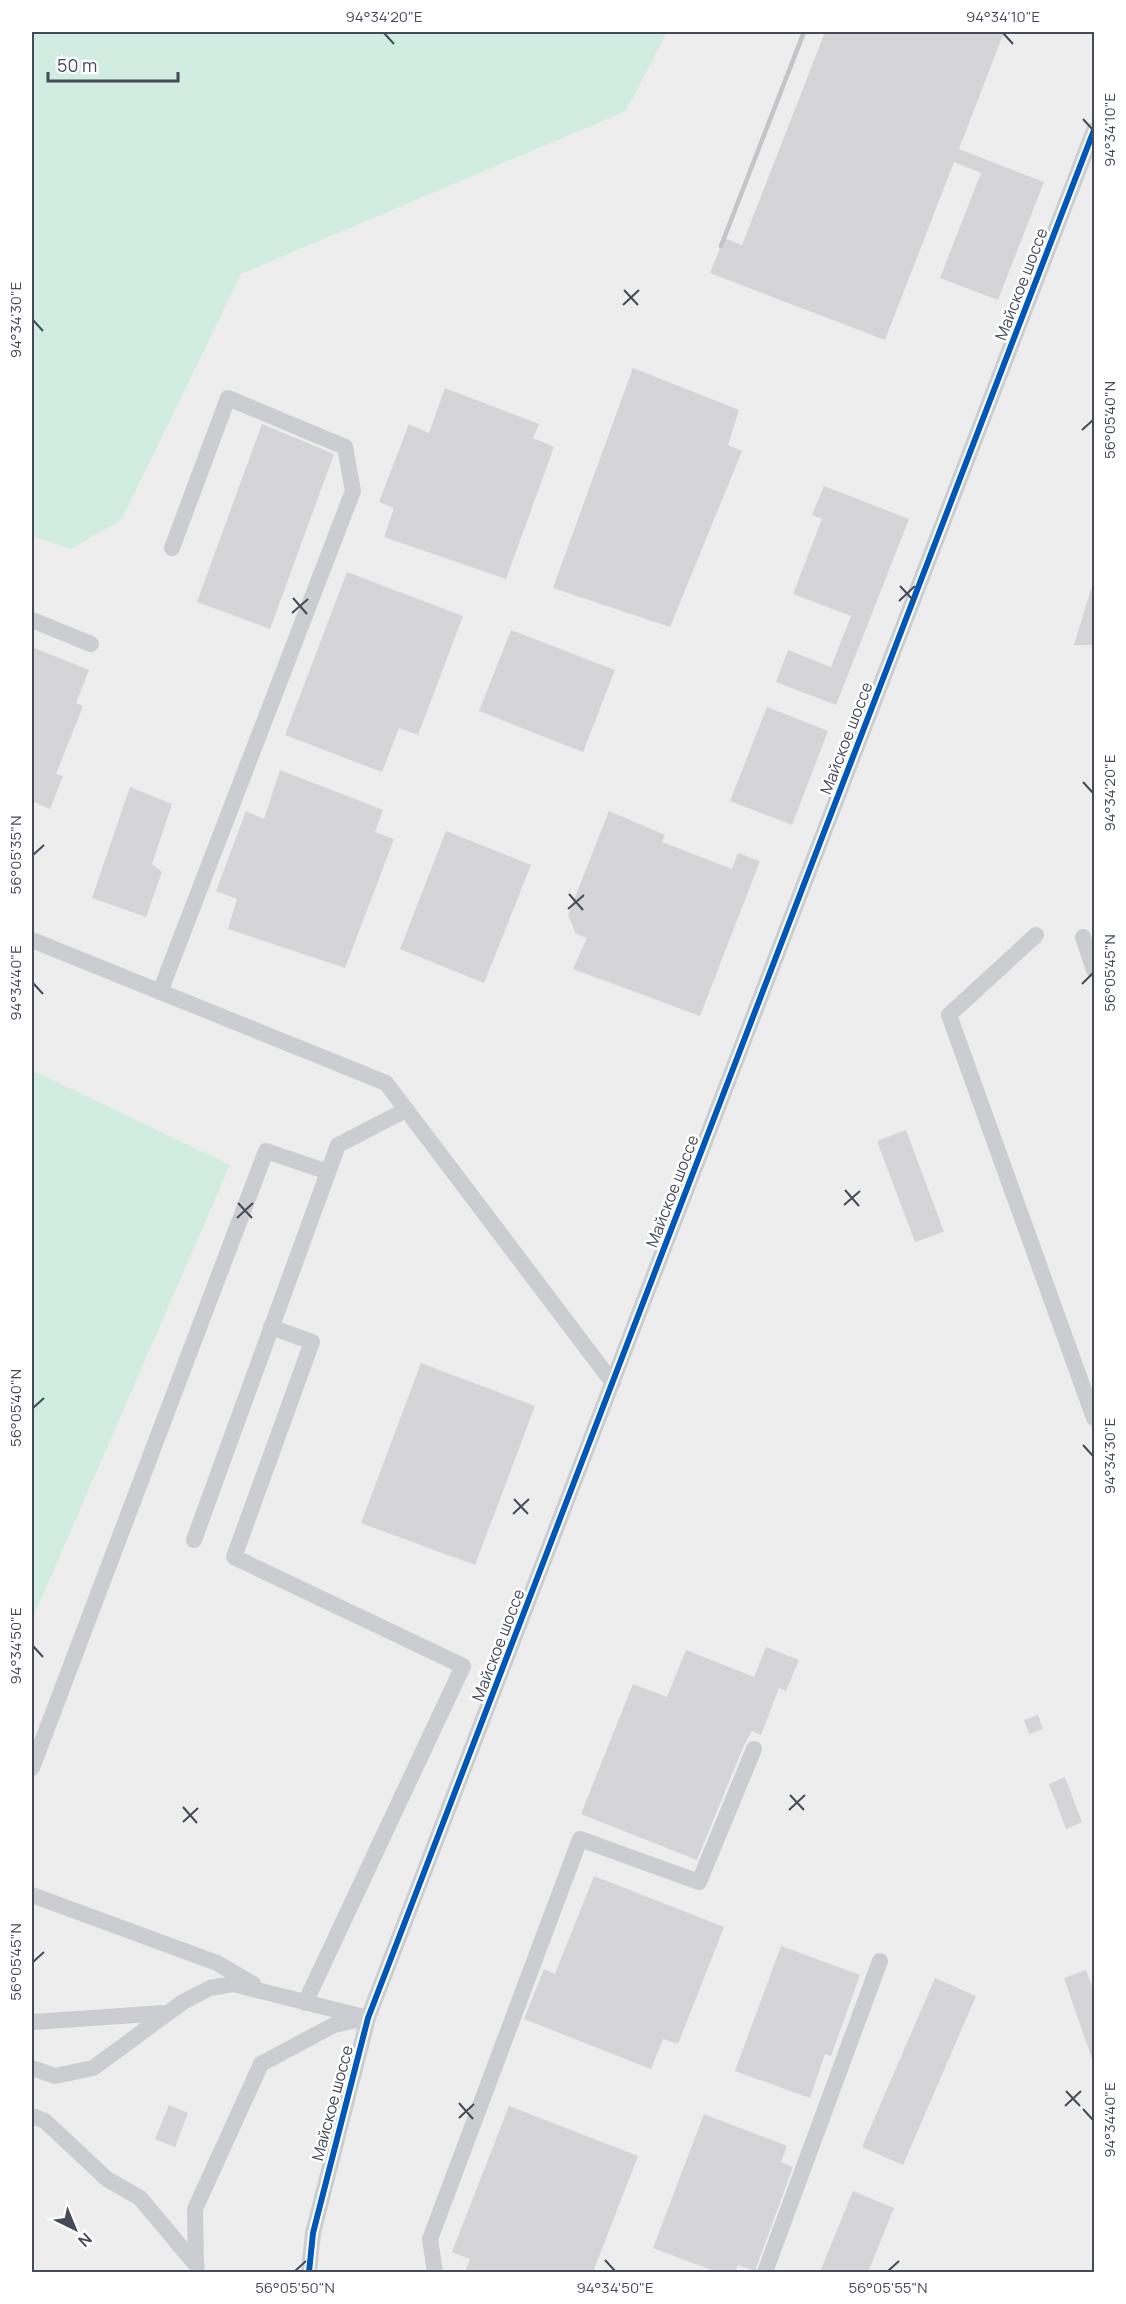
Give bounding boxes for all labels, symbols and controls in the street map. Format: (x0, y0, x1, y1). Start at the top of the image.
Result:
text: 94°34'20"E (346, 6, 422, 27)
text: 94°34'10"E (966, 6, 1040, 27)
scale bar (48, 45, 178, 83)
text: 50 m (57, 53, 97, 77)
text: 94°34'10"E (1099, 93, 1120, 167)
street label: Майское шоссе (989, 225, 1053, 343)
text: 94°34'30"E (5, 282, 26, 358)
text: 56°05'40"N (1099, 381, 1120, 459)
street label: Майское шоссе (814, 679, 878, 797)
text: 94°34'20"E (1099, 755, 1120, 831)
text: 56°05'35"N (5, 816, 26, 894)
text: 56°05'45"N (1099, 934, 1120, 1012)
text: 94°34'40"E (5, 945, 26, 1021)
street label: Майское шоссе (640, 1132, 704, 1250)
text: 56°05'40"N (5, 1369, 26, 1447)
text: 94°34'30"E (1099, 1418, 1120, 1494)
street label: Майское шоссе (466, 1586, 530, 1704)
text: 94°34'50"E (5, 1607, 26, 1685)
text: 56°05'45"N (5, 1923, 26, 2001)
street label: Майское шоссе (306, 2043, 358, 2163)
text: 94°34'40"E (1099, 2082, 1120, 2158)
north arrow (45, 2199, 105, 2259)
text: N (74, 2228, 97, 2252)
text: 56°05'50"N (255, 2277, 335, 2298)
text: 94°34'50"E (576, 2277, 654, 2298)
text: 56°05'55"N (848, 2277, 928, 2298)

